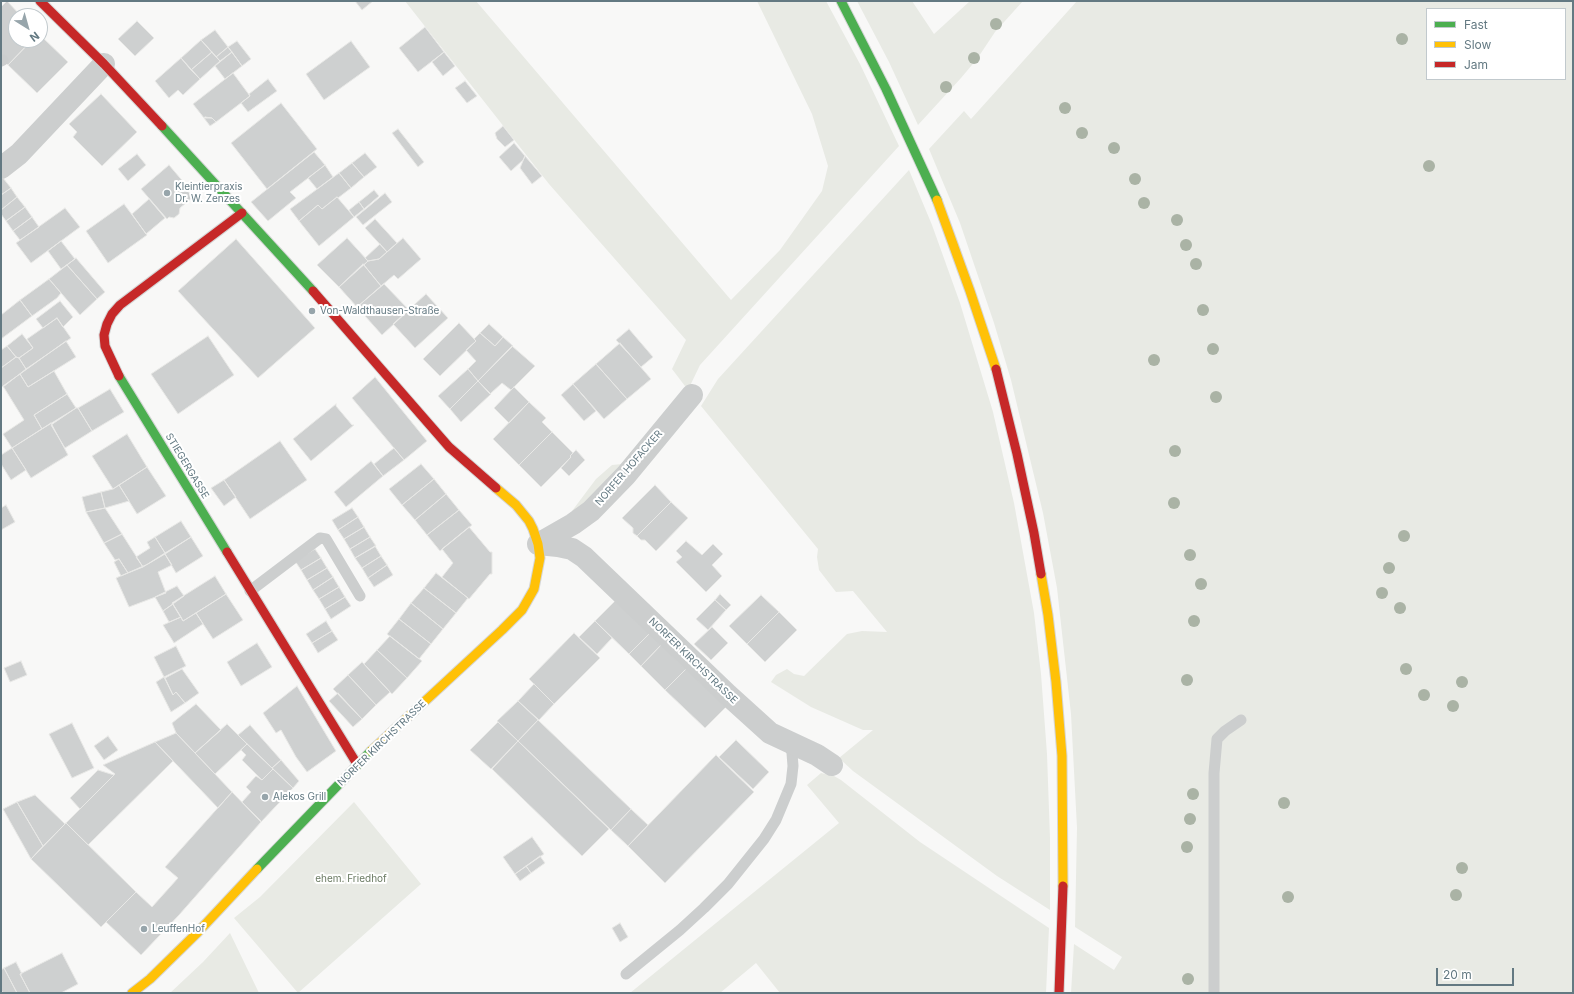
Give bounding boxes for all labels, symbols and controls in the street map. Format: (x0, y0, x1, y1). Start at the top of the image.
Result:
north arrow (8, 8, 48, 48)
legend (1426, 8, 1566, 80)
text: Fast (1464, 17, 1488, 32)
text: N (27, 29, 42, 45)
text: Slow (1464, 37, 1491, 52)
text: Jam (1464, 57, 1488, 72)
place label: Kleintierpraxis Dr. W. Zenzes (175, 181, 242, 204)
marker: Kleintierpraxis Dr. W. Zenzes (162, 188, 172, 198)
place label: Von-Waldthausen-Straße (320, 305, 439, 317)
marker: Von-Waldthausen-Straße (307, 306, 317, 316)
street label: NORFER HOFACKER (593, 428, 665, 508)
street label: STIEGERGASSE (163, 431, 211, 501)
street label: NORFER KIRCHSTRASSE (646, 616, 740, 706)
street label: NORFER KIRCHSTRASSE (335, 698, 429, 788)
place label: Alekos Grill (273, 791, 326, 803)
marker: Alekos Grill (260, 792, 270, 802)
park label: ehem. Friedhof (315, 873, 387, 885)
place label: LeuffenHof (152, 923, 205, 935)
marker: LeuffenHof (139, 924, 149, 934)
scale bar (1438, 960, 1516, 986)
text: 20 m (1443, 967, 1472, 982)

